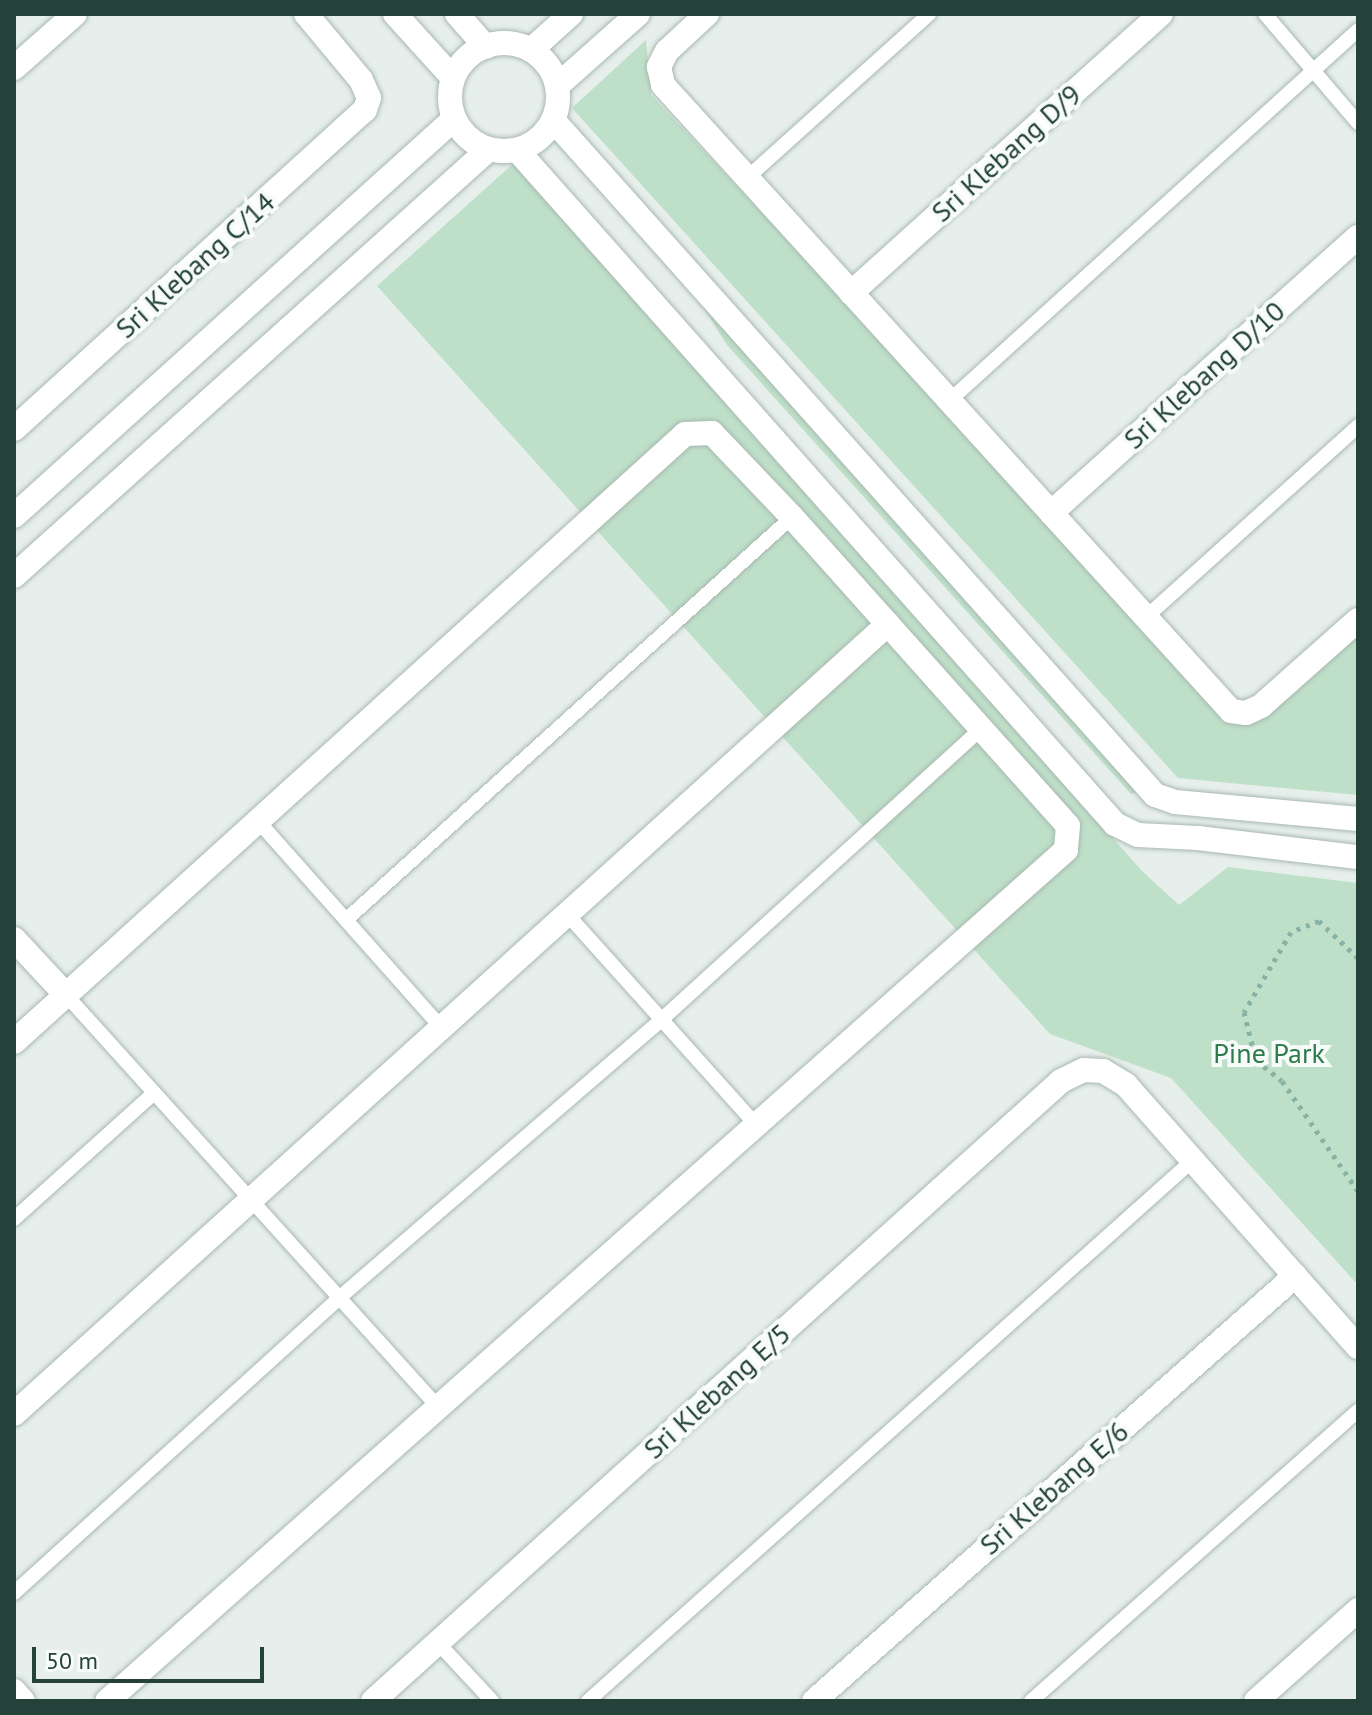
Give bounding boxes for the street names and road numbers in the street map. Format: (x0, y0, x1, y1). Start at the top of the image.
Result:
street label: Sri Klebang D/9 (924, 77, 1088, 229)
street label: Sri Klebang C/14 (109, 185, 281, 345)
street label: Sri Klebang D/10 (1117, 294, 1291, 456)
street label: Sri Klebang E/5 (637, 1316, 797, 1466)
street label: Sri Klebang E/6 (973, 1414, 1135, 1562)

